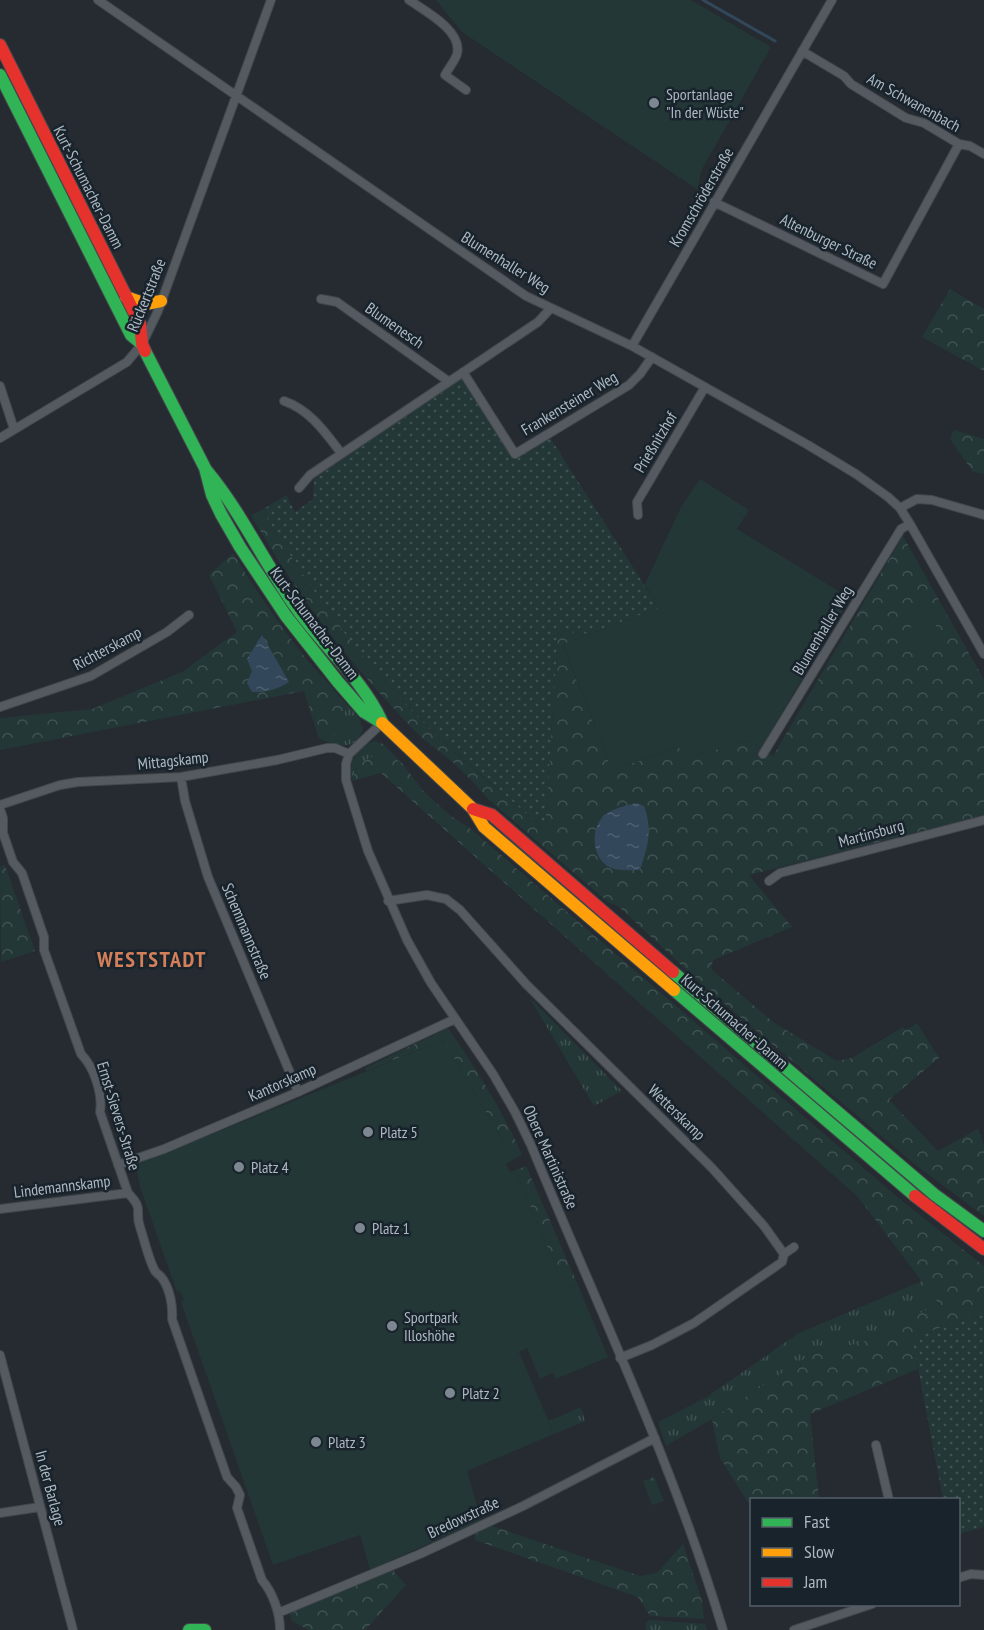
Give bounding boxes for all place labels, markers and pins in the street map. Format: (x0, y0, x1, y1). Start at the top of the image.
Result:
place label: Sportanlage "In der Wüste" (666, 84, 744, 122)
marker: Sportanlage "In der Wüste" (647, 96, 661, 110)
place label: Platz 5 (380, 1122, 418, 1142)
marker: Platz 5 (361, 1125, 375, 1139)
place label: Platz 4 (251, 1157, 289, 1177)
marker: Platz 4 (232, 1160, 246, 1174)
place label: Platz 1 (372, 1218, 410, 1238)
marker: Platz 1 (353, 1221, 367, 1235)
place label: Sportpark Illoshöhe (404, 1307, 459, 1345)
marker: Sportpark Illoshöhe (385, 1319, 399, 1333)
place label: Platz 2 (462, 1383, 500, 1403)
marker: Platz 2 (443, 1386, 457, 1400)
place label: Platz 3 (328, 1432, 366, 1452)
marker: Platz 3 (309, 1435, 323, 1449)

